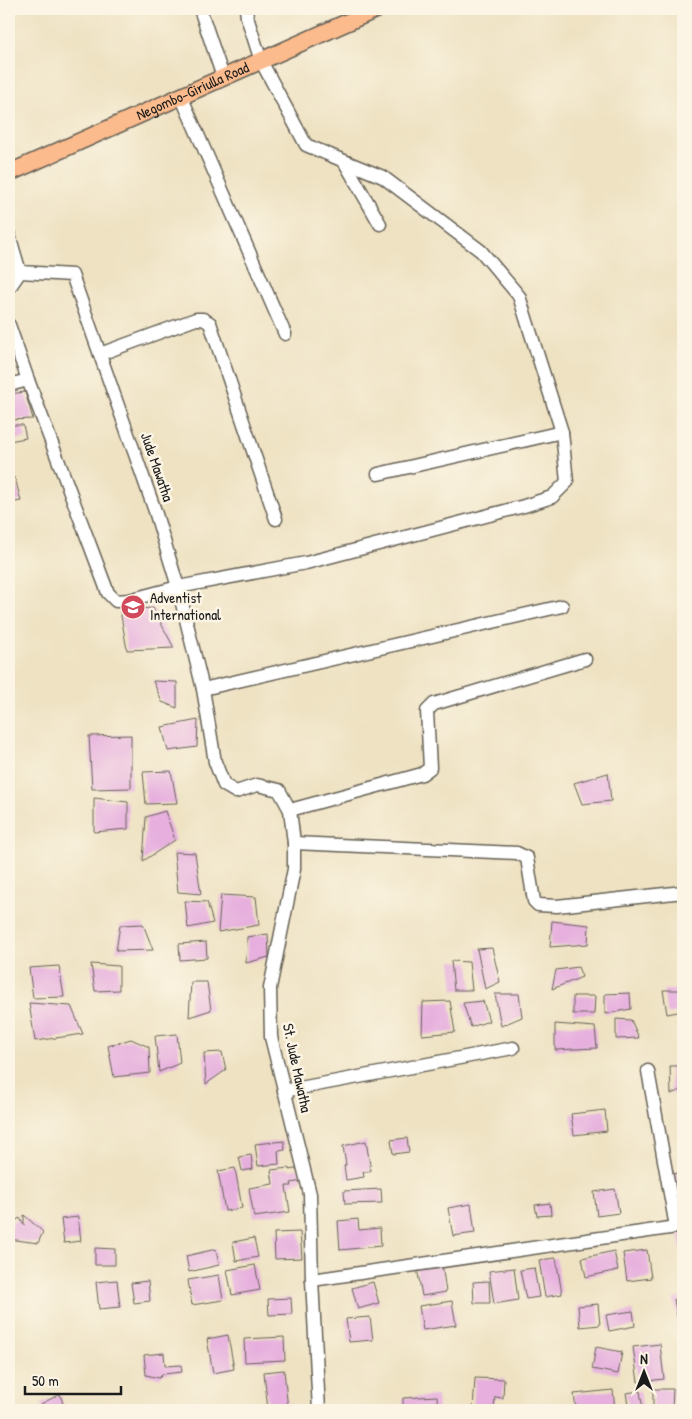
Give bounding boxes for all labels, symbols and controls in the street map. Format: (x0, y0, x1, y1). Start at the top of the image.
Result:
street label: Negombo-Giriulla Road (133, 56, 252, 125)
street label: Jude Mawatha (136, 429, 179, 504)
place label: Adventist International (150, 587, 221, 625)
school or university icon: Adventist International (120, 594, 146, 620)
street label: St. Jude Mawatha (278, 1021, 317, 1114)
north arrow (620, 1346, 670, 1396)
text: N (640, 1349, 648, 1368)
scale bar (25, 1364, 121, 1396)
text: 50 m (32, 1370, 59, 1391)

